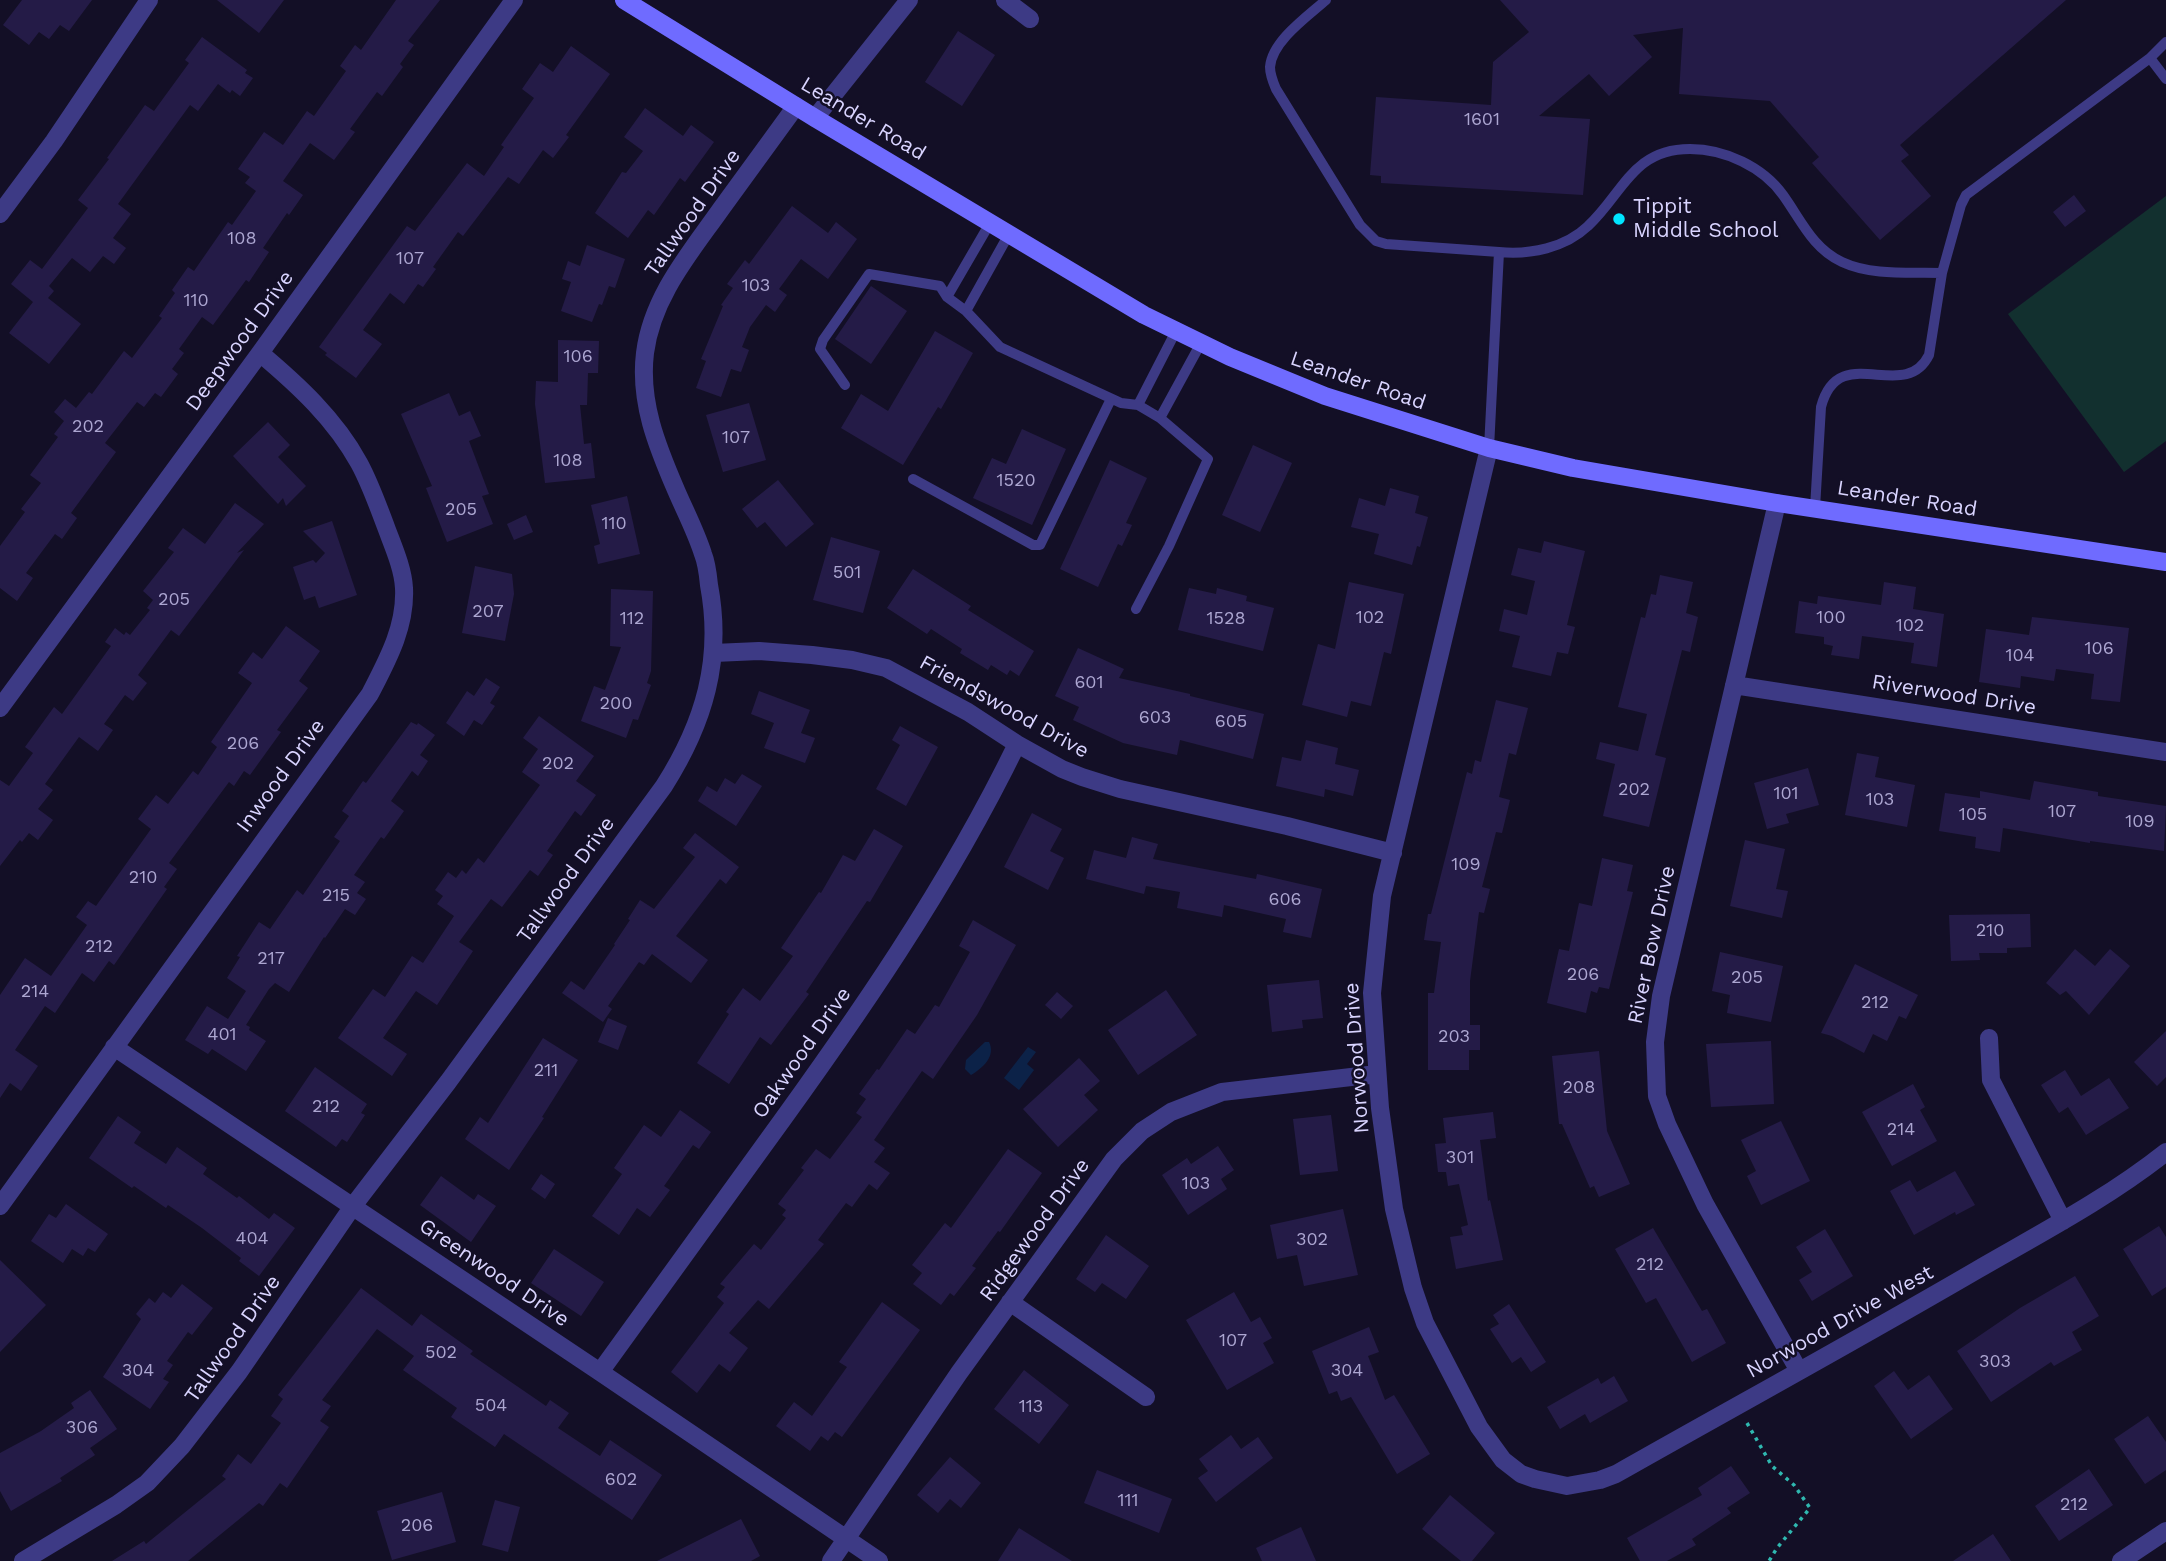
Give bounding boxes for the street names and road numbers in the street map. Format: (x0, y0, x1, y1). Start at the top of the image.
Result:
street label: Leander Road (796, 72, 930, 166)
street label: Tallwood Drive (640, 144, 746, 282)
street label: Deepwood Drive (181, 266, 299, 416)
street label: Leander Road (1287, 346, 1429, 416)
street label: Leander Road (1835, 475, 1979, 523)
street label: Friendswood Drive (915, 650, 1093, 764)
street label: Riverwood Drive (1870, 670, 2038, 720)
street label: Inwood Drive (231, 714, 331, 838)
street label: Tallwood Drive (512, 812, 620, 948)
street label: River Bow Drive (1623, 864, 1681, 1026)
street label: Norwood Drive (1339, 982, 1375, 1134)
street label: Oakwood Drive (747, 983, 857, 1123)
street label: Ridgewood Drive (975, 1154, 1095, 1306)
street label: Greenwood Drive (414, 1213, 574, 1333)
street label: Norwood Drive West (1742, 1260, 1938, 1384)
street label: Tallwood Drive (180, 1270, 286, 1408)

